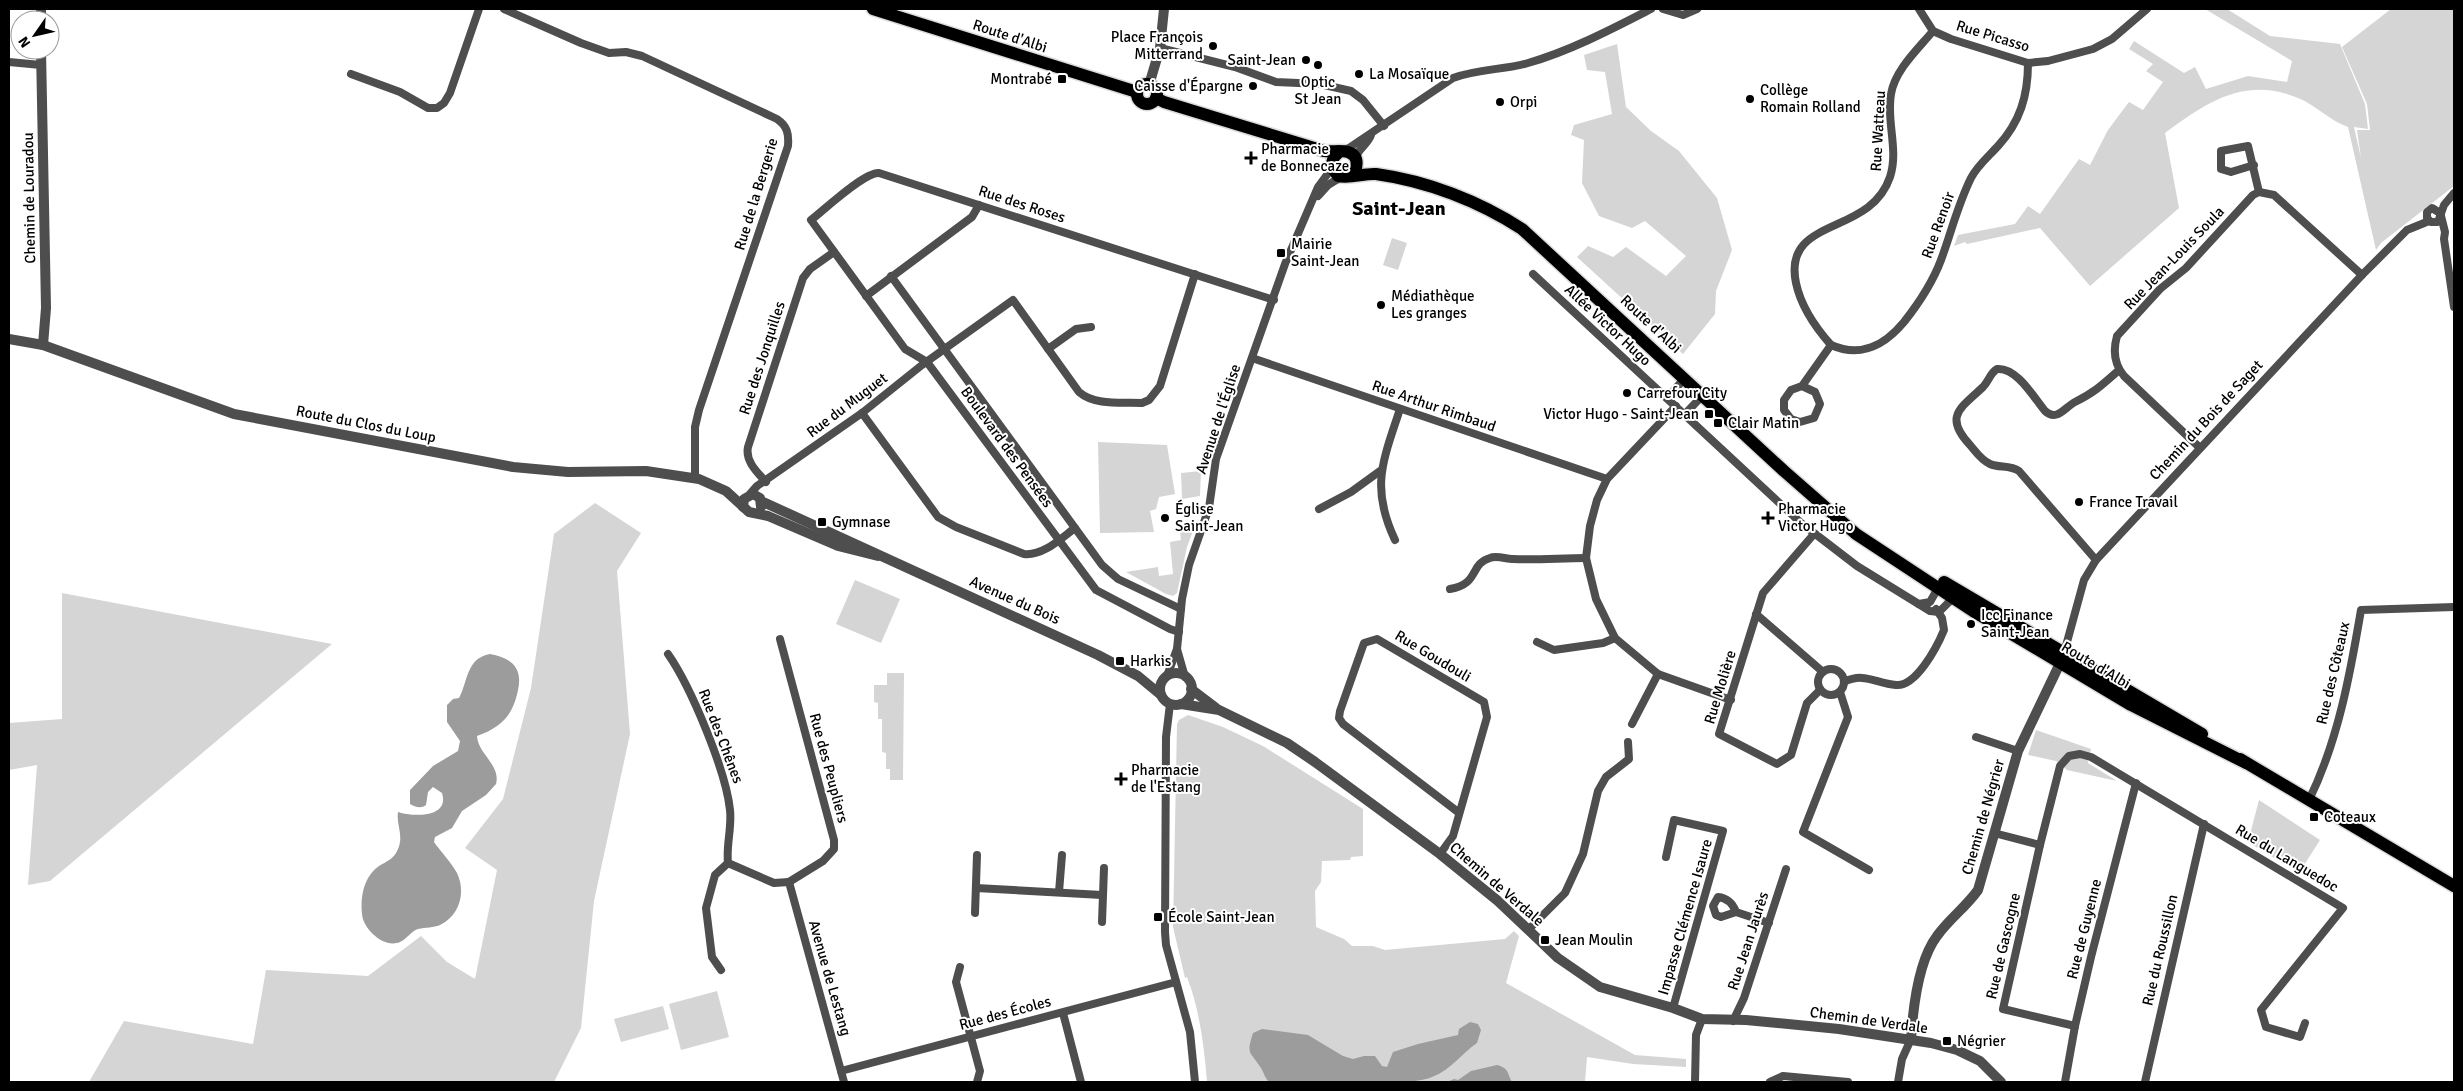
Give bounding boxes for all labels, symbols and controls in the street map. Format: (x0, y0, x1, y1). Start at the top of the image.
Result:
north arrow (10, 10, 60, 60)
street label: Route d'Albi (971, 16, 1049, 56)
street label: Rue Picasso (1954, 16, 2032, 56)
place label: Place François Mitterrand (1111, 28, 1203, 63)
text: N (15, 33, 34, 51)
marker: Place François Mitterrand (1207, 40, 1219, 52)
place label: Saint-Jean (1228, 51, 1296, 69)
marker: Saint-Jean (1300, 54, 1312, 66)
marker: Optic St Jean (1312, 59, 1324, 71)
place label: La Mosaïque (1369, 65, 1449, 83)
marker: La Mosaïque (1353, 68, 1365, 80)
place label: Montrabé (990, 70, 1052, 88)
marker: Montrabé (1056, 73, 1068, 85)
place label: Optic St Jean (1295, 73, 1341, 108)
place label: Caisse d'Épargne (1134, 76, 1243, 95)
marker: Caisse d'Épargne (1247, 80, 1259, 92)
place label: Collège Romain Rolland (1760, 81, 1861, 116)
street label: Rue Watteau (1867, 90, 1889, 172)
place label: Orpi (1510, 93, 1537, 111)
marker: Collège Romain Rolland (1744, 93, 1756, 105)
marker: Orpi (1494, 96, 1506, 108)
street label: Chemin de Louradou (19, 132, 39, 264)
street label: Rue de la Bergerie (730, 136, 782, 252)
place label: Pharmacie de Bonnecaze (1261, 140, 1349, 175)
marker: Pharmacie de Bonnecaze (1245, 152, 1257, 164)
street label: Rue des Roses (976, 182, 1068, 227)
street label: Rue Renoir (1918, 189, 1959, 261)
district label: Saint-Jean (1352, 196, 1446, 221)
street label: Rue Jean-Louis Soula (2120, 203, 2228, 313)
place label: Mairie Saint-Jean (1291, 235, 1359, 270)
marker: Mairie Saint-Jean (1275, 247, 1287, 259)
street label: Allée Victor Hugo (1561, 280, 1655, 370)
place label: Médiathèque Les granges (1391, 287, 1475, 322)
street label: Route d'Albi (1617, 291, 1685, 357)
street label: Rue des Jonquilles (735, 299, 789, 417)
marker: Médiathèque Les granges (1375, 299, 1387, 311)
street label: Chemin du Bois de Saget (2146, 356, 2266, 484)
street label: Avenue de l'Église (1191, 361, 1244, 476)
street label: Rue du Muguet (803, 369, 891, 441)
street label: Rue Arthur Rimbaud (1370, 376, 1498, 436)
street label: Boulevard des Pensées (957, 383, 1057, 511)
place label: Carrefour City (1637, 384, 1727, 402)
marker: Carrefour City (1621, 387, 1633, 399)
street label: Route du Clos du Loup (295, 402, 437, 446)
place label: Victor Hugo - Saint-Jean (1543, 405, 1699, 423)
marker: Victor Hugo - Saint-Jean (1703, 408, 1715, 420)
place label: Clair Matin (1728, 414, 1799, 432)
marker: Clair Matin (1712, 417, 1724, 429)
place label: France Travail (2089, 493, 2178, 511)
marker: France Travail (2073, 496, 2085, 508)
place label: Église Saint-Jean (1175, 499, 1243, 535)
place label: Pharmacie Victor Hugo (1778, 500, 1854, 535)
marker: Église Saint-Jean (1159, 512, 1171, 524)
marker: Pharmacie Victor Hugo (1762, 512, 1774, 524)
place label: Gymnase (832, 513, 890, 531)
marker: Gymnase (816, 516, 828, 528)
street label: Avenue du Bois (967, 572, 1063, 628)
place label: Icc Finance Saint-Jean (1981, 606, 2053, 641)
marker: Icc Finance Saint-Jean (1965, 618, 1977, 630)
street label: Rue des Côteaux (2312, 620, 2354, 726)
street label: Rue Goudouli (1392, 626, 1474, 686)
street label: Route d'Albi (2058, 637, 2134, 693)
street label: Rue Molière (1700, 648, 1740, 726)
place label: Harkis (1130, 652, 1172, 670)
marker: Harkis (1114, 655, 1126, 667)
street label: Rue des Chênes (695, 686, 747, 786)
street label: Rue des Peupliers (806, 711, 852, 825)
street label: Chemin de Négrier (1958, 757, 2008, 877)
place label: Pharmacie de l'Estang (1131, 761, 1201, 796)
marker: Pharmacie de l'Estang (1115, 773, 1127, 785)
place label: Coteaux (2324, 808, 2376, 826)
marker: Coteaux (2308, 811, 2320, 823)
street label: Rue du Languedoc (2232, 820, 2342, 896)
street label: Impasse Clémence Isaure (1654, 837, 1716, 997)
street label: Chemin de Verdale (1446, 838, 1548, 930)
street label: Rue de Guyenne (2063, 877, 2105, 981)
street label: Rue Jean Jaurès (1724, 889, 1773, 992)
street label: Rue de Gascogne (1982, 891, 2024, 1001)
street label: Rue du Roussillon (2138, 893, 2182, 1007)
place label: École Saint-Jean (1168, 907, 1275, 926)
marker: École Saint-Jean (1152, 911, 1164, 923)
street label: Avenue de Lestang (805, 918, 855, 1038)
place label: Jean Moulin (1555, 931, 1633, 949)
marker: Jean Moulin (1539, 934, 1551, 946)
street label: Rue des Écoles (957, 991, 1053, 1034)
street label: Chemin de Verdale (1809, 1003, 1929, 1037)
place label: Négrier (1957, 1032, 2006, 1050)
marker: Négrier (1941, 1035, 1953, 1047)

